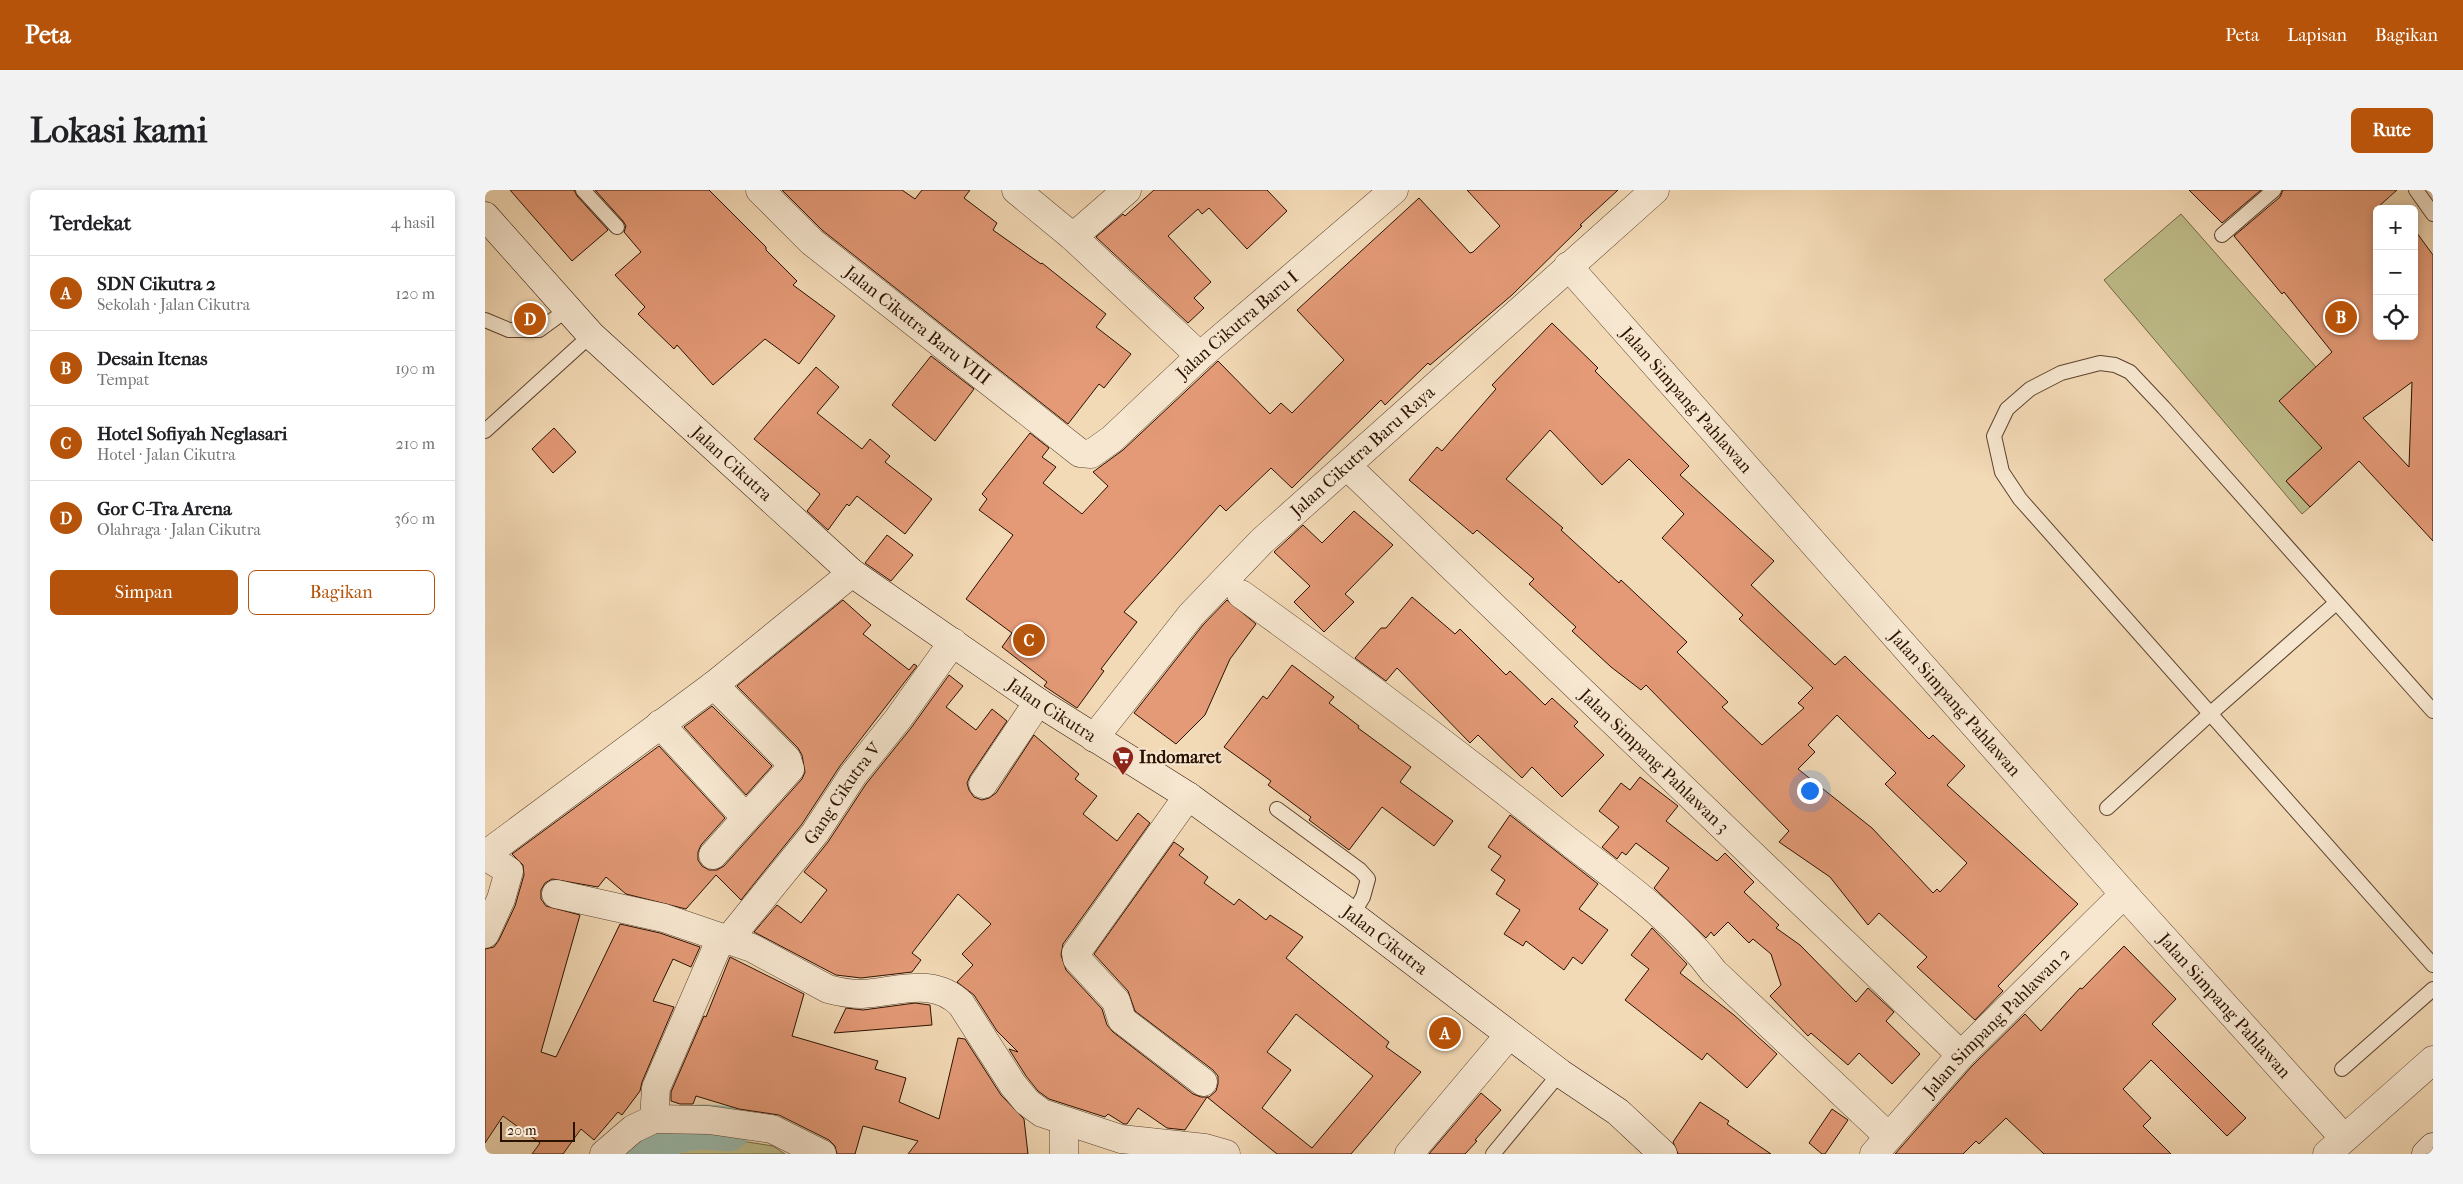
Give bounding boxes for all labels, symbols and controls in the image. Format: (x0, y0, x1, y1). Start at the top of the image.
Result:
text: Peta (25, 21, 70, 49)
text: Peta (2225, 25, 2259, 46)
text: Lapisan (2287, 25, 2347, 46)
text: Bagikan (2375, 25, 2438, 46)
button: Rute (2351, 108, 2433, 153)
text: Lokasi kami (30, 110, 207, 151)
map controls (2373, 205, 2418, 340)
button: + (2373, 205, 2418, 250)
text: Terdekat (50, 211, 131, 235)
text: 4 hasil (391, 213, 435, 232)
button: − (2373, 250, 2418, 295)
street label: Jalan Cikutra Baru VIII (839, 260, 995, 389)
street label: Jalan Cikutra Baru I (1171, 266, 1302, 385)
text: SDN Cikutra 2 (97, 273, 216, 295)
text: A (61, 284, 71, 303)
text: 120 m (396, 284, 435, 303)
text: Sekolah · Jalan Cikutra (97, 295, 250, 314)
button: locate (2373, 295, 2418, 340)
pin: B (2325, 298, 2357, 336)
pin: D (514, 300, 546, 338)
street label: Jalan Simpang Pahlawan (1615, 321, 1757, 478)
text: Desain Itenas (97, 348, 208, 370)
text: B (61, 359, 71, 378)
text: 190 m (395, 359, 435, 378)
text: Tempat (97, 370, 149, 389)
street label: Jalan Cikutra Baru Raya (1285, 381, 1440, 522)
street label: Jalan Cikutra (686, 420, 777, 506)
text: Hotel Sofiyah Neglasari (97, 423, 287, 445)
text: C (61, 434, 71, 453)
text: 210 m (396, 434, 435, 453)
text: Hotel · Jalan Cikutra (97, 445, 236, 464)
text: Gor C-Tra Arena (97, 498, 232, 520)
text: D (60, 509, 72, 528)
text: 360 m (394, 509, 435, 528)
text: Olahraga · Jalan Cikutra (97, 520, 261, 539)
button: Simpan (50, 570, 238, 615)
button: Bagikan (248, 570, 435, 615)
pin: C (1013, 621, 1045, 659)
street label: Jalan Simpang Pahlawan (1884, 624, 2026, 781)
street label: Jalan Cikutra (1002, 672, 1101, 747)
street label: Jalan Simpang Pahlawan 3 (1574, 683, 1734, 837)
street label: Gang Cikutra V (799, 737, 886, 849)
supermarket icon: Indomaret (1111, 745, 1135, 776)
place label: Indomaret (1139, 747, 1222, 768)
your location (1797, 778, 1823, 804)
street label: Jalan Cikutra (1337, 900, 1432, 980)
street label: Jalan Simpang Pahlawan (2153, 927, 2296, 1083)
street label: Jalan Simpang Pahlawan 2 (1917, 943, 2074, 1103)
pin: A (1429, 1014, 1461, 1052)
scale bar (500, 1119, 575, 1142)
text: 20 m (507, 1122, 537, 1139)

